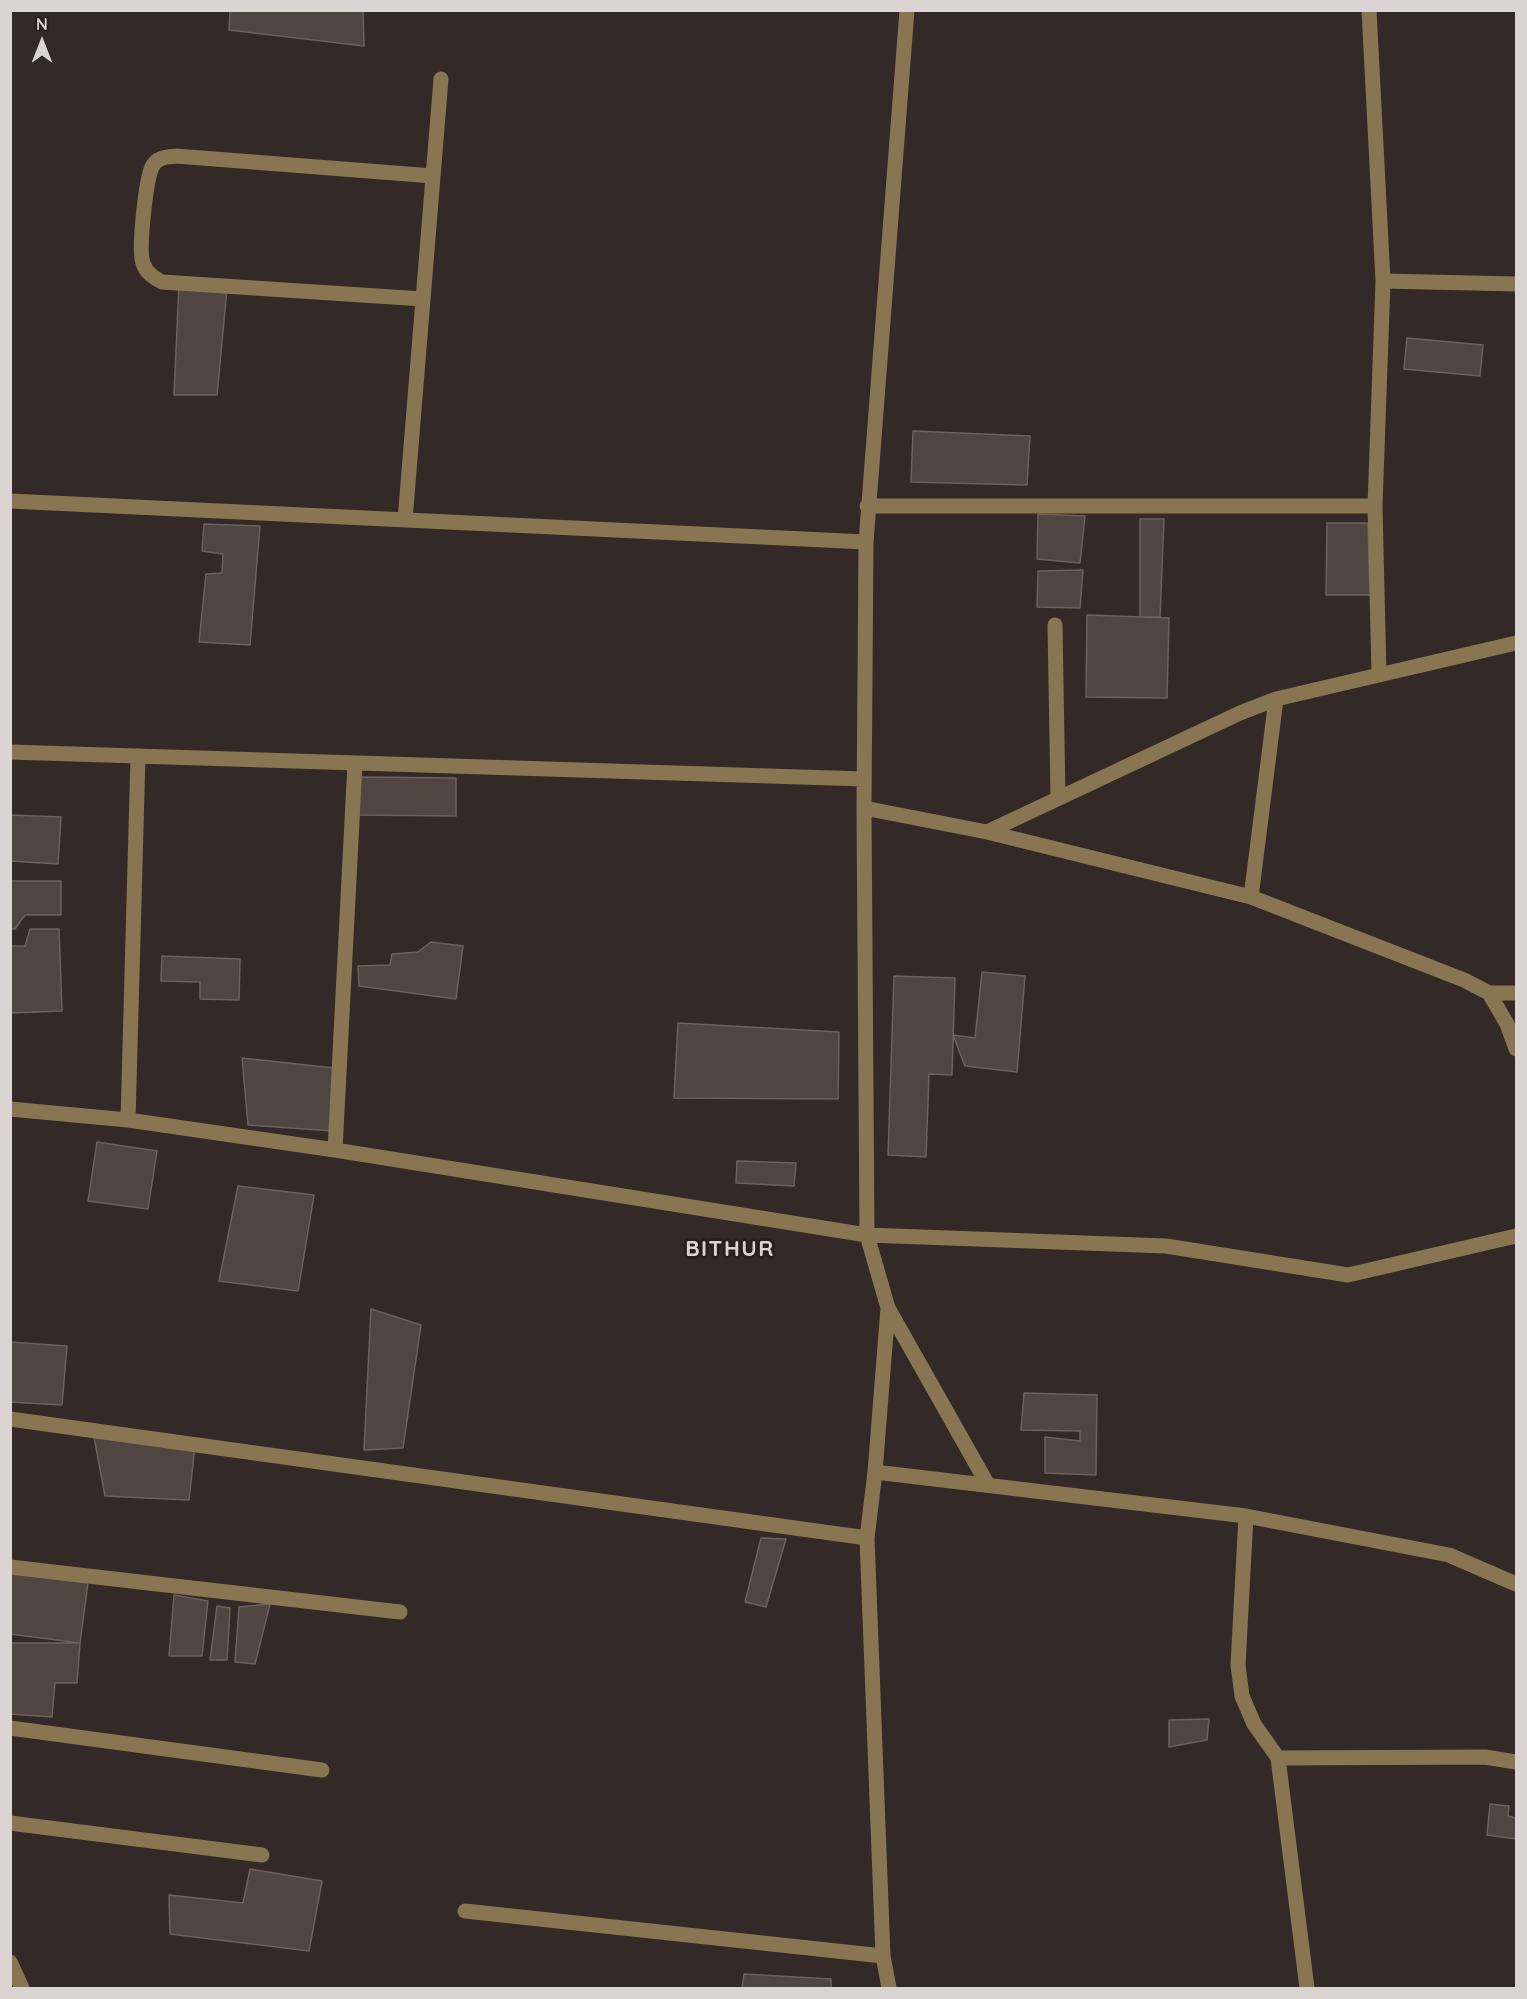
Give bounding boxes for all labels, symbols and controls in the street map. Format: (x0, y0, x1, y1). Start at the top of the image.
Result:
north arrow (12, 12, 72, 72)
text: N (36, 14, 48, 34)
district label: BITHUR (685, 1236, 775, 1262)

